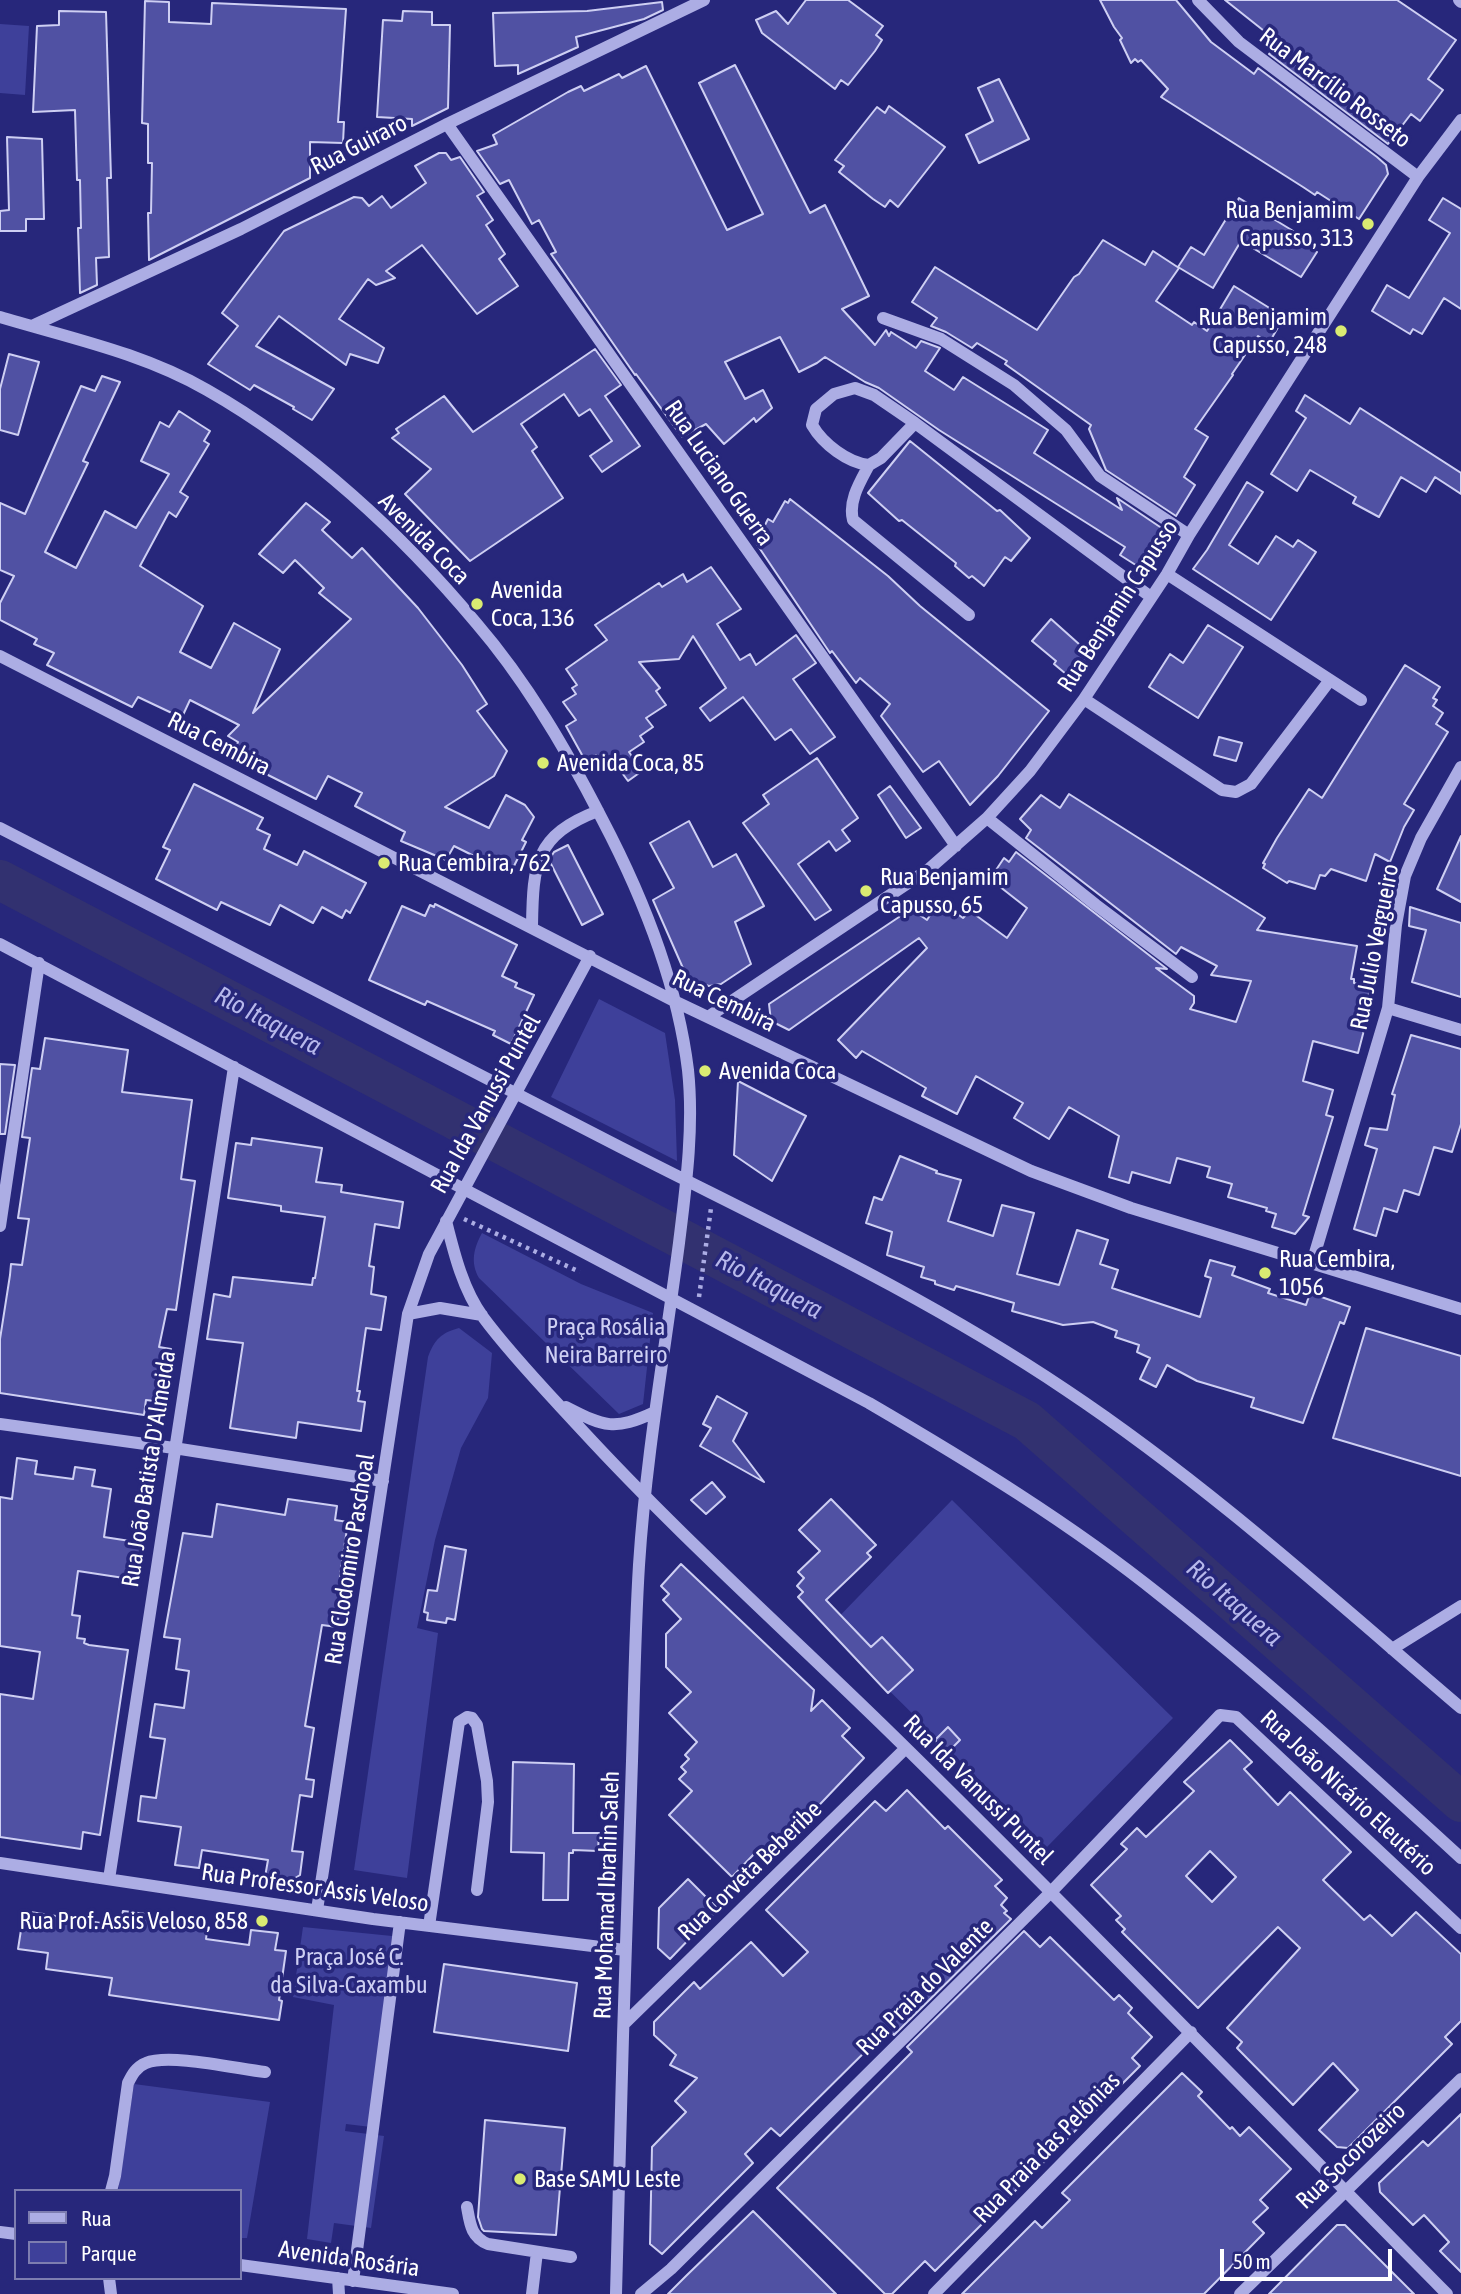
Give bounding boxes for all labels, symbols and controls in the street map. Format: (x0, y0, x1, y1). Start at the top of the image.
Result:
street label: Rua Marcílio Rosseto (1254, 22, 1416, 154)
street label: Rua Guiraro (306, 109, 412, 181)
place label: Rua Benjamim Capusso, 313 (1225, 196, 1354, 252)
marker: Rua Benjamim Capusso, 313 (1360, 216, 1376, 232)
place label: Rua Benjamim Capusso, 248 (1198, 303, 1327, 359)
marker: Rua Benjamim Capusso, 248 (1333, 323, 1349, 339)
street label: Rua Luciano Guerra (658, 395, 780, 551)
street label: Avenida Coca (372, 487, 476, 591)
street label: Rua Benjamin Capusso (1052, 514, 1184, 698)
place label: Avenida Coca, 136 (491, 576, 575, 632)
marker: Avenida Coca, 136 (469, 596, 485, 612)
street label: Rua Cembira (163, 706, 275, 782)
place label: Avenida Coca, 85 (557, 749, 705, 777)
marker: Avenida Coca, 85 (535, 755, 551, 771)
place label: Rua Cembira, 762 (398, 849, 551, 877)
marker: Rua Cembira, 762 (376, 855, 392, 871)
street label: Rua Julio Vergueiro (1345, 861, 1405, 1033)
place label: Rua Benjamim Capusso, 65 (880, 863, 1009, 919)
marker: Rua Benjamim Capusso, 65 (858, 883, 874, 899)
street label: Rua Cembira (668, 964, 780, 1038)
water label: Rio Itaquera (209, 980, 327, 1062)
street label: Rua Ida Vanussi Puntel (425, 1010, 547, 1198)
place label: Avenida Coca (719, 1057, 836, 1085)
marker: Avenida Coca (697, 1063, 713, 1079)
water label: Rio Itaquera (710, 1244, 828, 1326)
place label: Rua Cembira, 1056 (1279, 1245, 1395, 1301)
marker: Rua Cembira, 1056 (1257, 1265, 1273, 1281)
park label: Praça Rosália Neira Barreiro (544, 1313, 668, 1369)
street label: Rua João Batista D'Almeida (116, 1349, 182, 1589)
street label: Rua Clodomiro Paschoal (319, 1451, 381, 1667)
water label: Rio Itaquera (1180, 1553, 1288, 1653)
street label: Rua João Nicário Eleutério (1254, 1704, 1442, 1882)
street label: Rua Ida Vanussi Puntel (897, 1709, 1059, 1871)
street label: Rua Mohamad Ibrahin Saleh (588, 1770, 626, 2020)
street label: Rua Corveta Beberibe (672, 1795, 828, 1947)
street label: Rua Professor Assis Veloso (199, 1858, 431, 1918)
place label: Rua Prof. Assis Veloso, 858 (19, 1907, 248, 1935)
marker: Rua Prof. Assis Veloso, 858 (254, 1913, 270, 1929)
street label: Rua Praia do Valente (851, 1913, 999, 2061)
park label: Praça José C. da Silva-Caxambu (270, 1943, 428, 1999)
street label: Rua Praia das Pelônias (968, 2067, 1126, 2229)
street label: Rua Socorozeiro (1290, 2097, 1412, 2215)
place label: Base SAMU Leste (534, 2165, 681, 2193)
marker: Base SAMU Leste (512, 2171, 528, 2187)
legend (14, 2189, 242, 2280)
text: Rua (81, 2206, 111, 2230)
scale bar (1223, 2234, 1394, 2278)
street label: Avenida Rosária (277, 2235, 421, 2283)
text: Parque (81, 2241, 136, 2265)
text: 50 m (1233, 2249, 1271, 2273)

